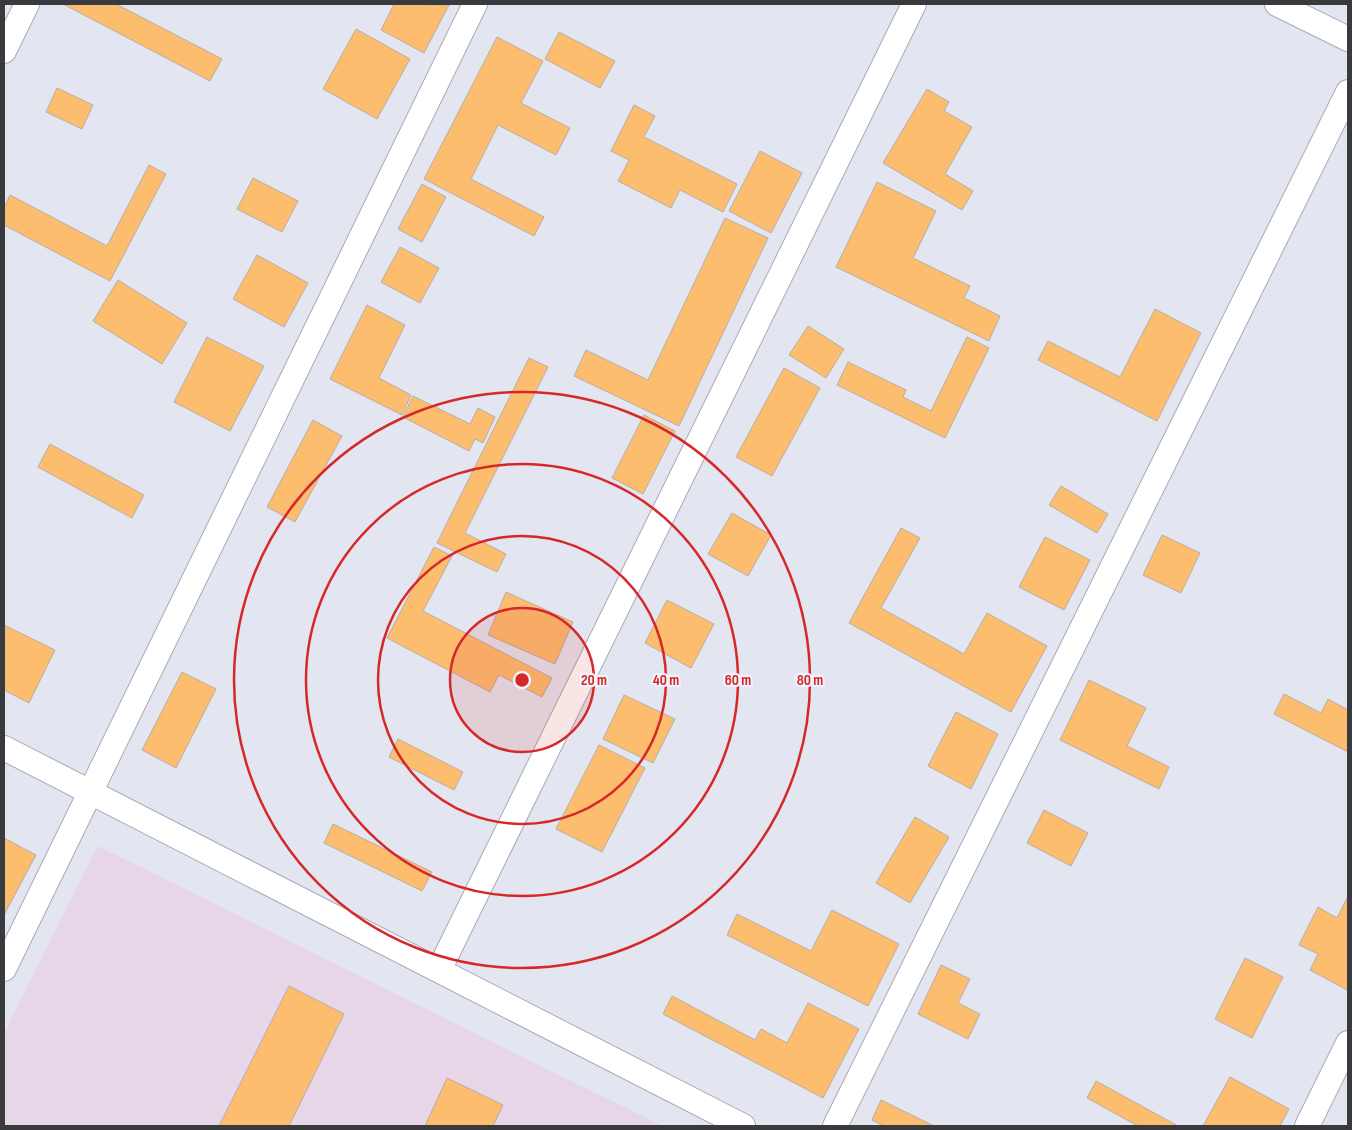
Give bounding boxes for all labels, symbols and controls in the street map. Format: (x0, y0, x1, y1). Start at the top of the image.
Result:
centre of rings (513, 671, 531, 689)
text: 20 m (581, 671, 607, 690)
text: 40 m (653, 671, 679, 690)
text: 60 m (725, 671, 751, 690)
text: 80 m (797, 671, 823, 690)

